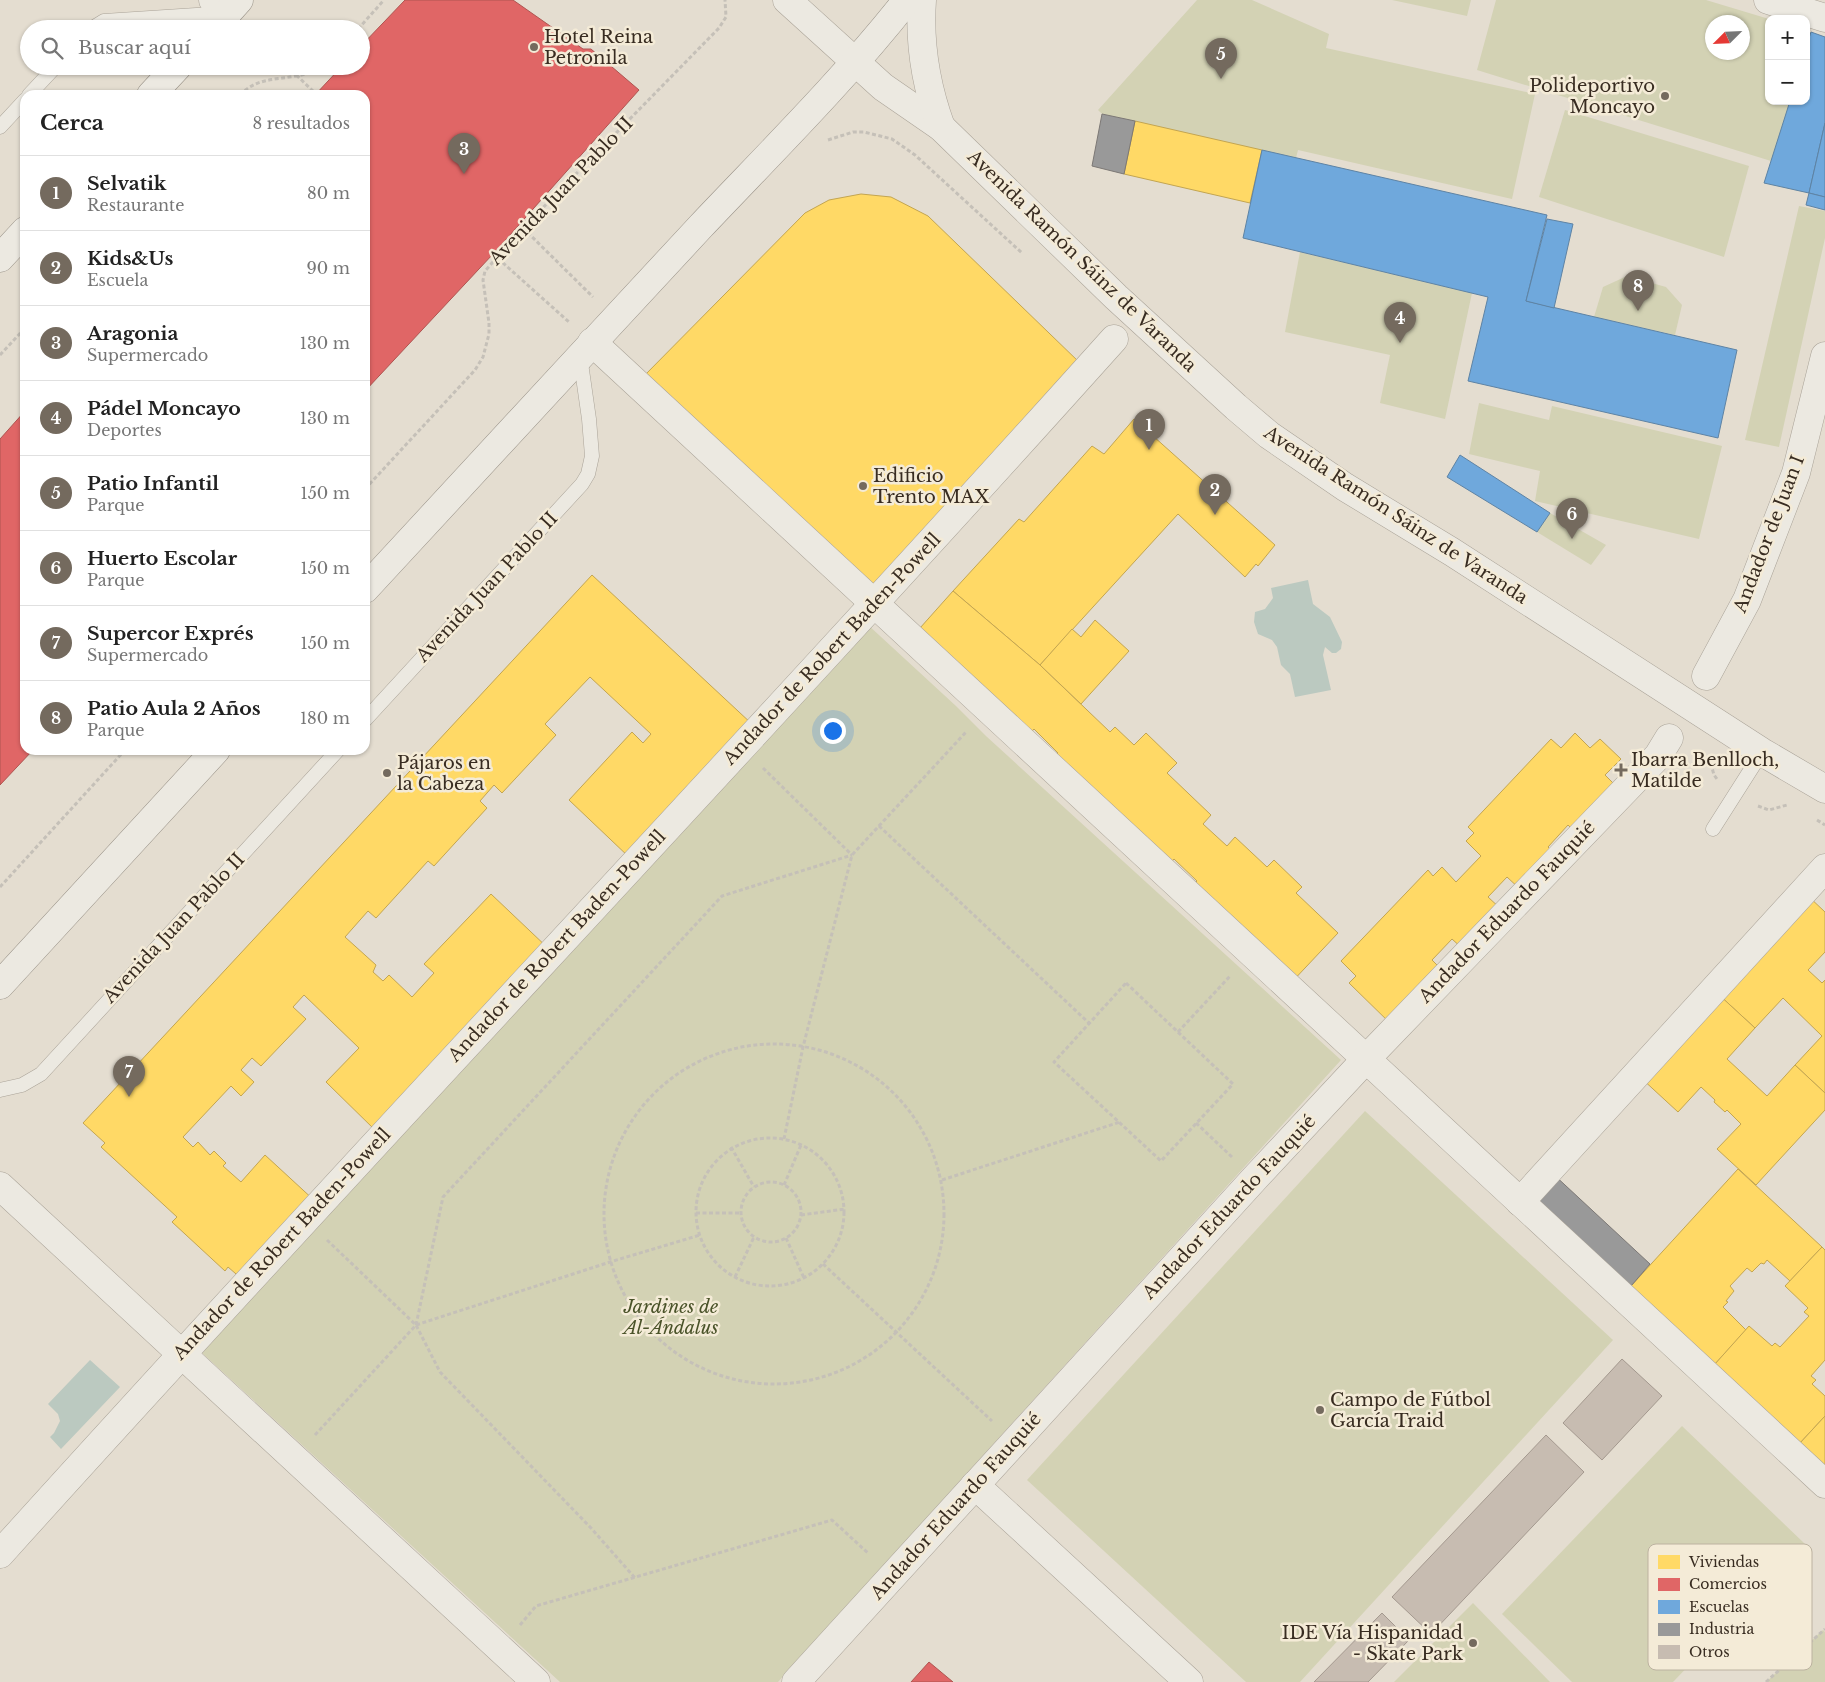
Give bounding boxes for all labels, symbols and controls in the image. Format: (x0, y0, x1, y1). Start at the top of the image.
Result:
north arrow (1705, 15, 1750, 60)
map controls (1765, 15, 1810, 105)
button: + (1765, 15, 1810, 60)
search box (20, 20, 370, 75)
place label: Hotel Reina Petronila (544, 26, 653, 69)
icon: search (38, 34, 66, 62)
text: Buscar aquí (78, 36, 191, 59)
pin: 5 (1205, 38, 1237, 79)
marker: Hotel Reina Petronila (528, 41, 540, 53)
button: − (1765, 60, 1810, 105)
place label: Polideportivo Moncayo (1529, 75, 1655, 118)
marker: Polideportivo Moncayo (1659, 90, 1671, 102)
text: Cerca (40, 110, 104, 136)
street label: Avenida Juan Pablo II (484, 112, 637, 270)
text: 8 resultados (252, 113, 350, 133)
pin: 3 (448, 133, 480, 174)
street label: Avenida Ramón Sáinz de Varanda (962, 145, 1201, 377)
text: Selvatik (87, 172, 166, 195)
text: 1 (53, 183, 59, 203)
text: 80 m (307, 183, 350, 203)
text: Restaurante (87, 195, 184, 215)
text: Kids&Us (87, 247, 173, 270)
text: 2 (51, 258, 61, 278)
text: 90 m (307, 258, 350, 278)
text: Escuela (87, 270, 148, 290)
pin: 8 (1622, 270, 1654, 311)
pin: 4 (1384, 302, 1416, 343)
text: Aragonia (87, 322, 178, 345)
text: 3 (51, 333, 61, 353)
text: 130 m (300, 333, 350, 353)
text: Supermercado (87, 345, 208, 365)
text: Pádel Moncayo (87, 397, 241, 420)
text: 4 (51, 408, 61, 428)
text: 130 m (300, 408, 350, 428)
pin: 1 (1133, 409, 1165, 450)
text: Deportes (87, 420, 162, 440)
street label: Avenida Ramón Sáinz de Varanda (1259, 421, 1532, 609)
street label: Andador de Juan I (1728, 452, 1809, 617)
place label: Edificio Trento MAX (873, 465, 990, 508)
text: Patio Infantil (87, 472, 219, 495)
pin: 2 (1199, 474, 1231, 515)
marker: Edificio Trento MAX (857, 480, 869, 492)
text: 5 (51, 483, 61, 503)
text: 150 m (301, 483, 350, 503)
text: Parque (87, 495, 144, 515)
pin: 6 (1556, 498, 1588, 539)
street label: Avenida Juan Pablo II (411, 507, 562, 667)
street label: Andador de Robert Baden-Powell (718, 528, 945, 770)
text: Huerto Escolar (87, 547, 237, 570)
text: 6 (51, 558, 61, 578)
text: 150 m (301, 558, 350, 578)
text: Parque (87, 570, 144, 590)
text: Supercor Exprés (87, 622, 254, 645)
text: 7 (52, 633, 60, 653)
text: 150 m (301, 633, 350, 653)
text: Supermercado (87, 645, 208, 665)
text: Patio Aula 2 Años (87, 697, 261, 720)
text: 8 (51, 708, 61, 728)
text: 180 m (300, 708, 350, 728)
your location (820, 718, 846, 744)
text: Parque (87, 720, 144, 740)
place label: Ibarra Benlloch, Matilde (1631, 749, 1779, 792)
place label: Pájaros en la Cabeza (397, 752, 491, 795)
marker: Ibarra Benlloch, Matilde (1615, 764, 1627, 776)
marker: Pájaros en la Cabeza (381, 767, 393, 779)
street label: Andador Eduardo Fauquié (1414, 817, 1600, 1008)
street label: Andador de Robert Baden-Powell (443, 825, 670, 1067)
street label: Avenida Juan Pablo II (98, 848, 249, 1008)
pin: 7 (113, 1056, 145, 1097)
street label: Andador Eduardo Fauquié (1137, 1110, 1320, 1304)
street label: Andador de Robert Baden-Powell (168, 1123, 395, 1365)
park label: Jardines de Al-Ándalus (622, 1296, 718, 1339)
place label: Campo de Fútbol García Traid (1330, 1389, 1491, 1432)
marker: Campo de Fútbol García Traid (1314, 1404, 1326, 1416)
street label: Andador Eduardo Fauquié (865, 1408, 1046, 1605)
legend (1648, 1544, 1812, 1670)
text: Viviendas (1688, 1553, 1759, 1571)
text: Comercios (1689, 1575, 1767, 1593)
text: Escuelas (1689, 1598, 1749, 1616)
text: Industria (1689, 1620, 1754, 1638)
place label: IDE Vía Hispanidad - Skate Park (1282, 1622, 1463, 1665)
marker: IDE Vía Hispanidad - Skate Park (1467, 1637, 1479, 1649)
text: Otros (1689, 1643, 1730, 1661)

